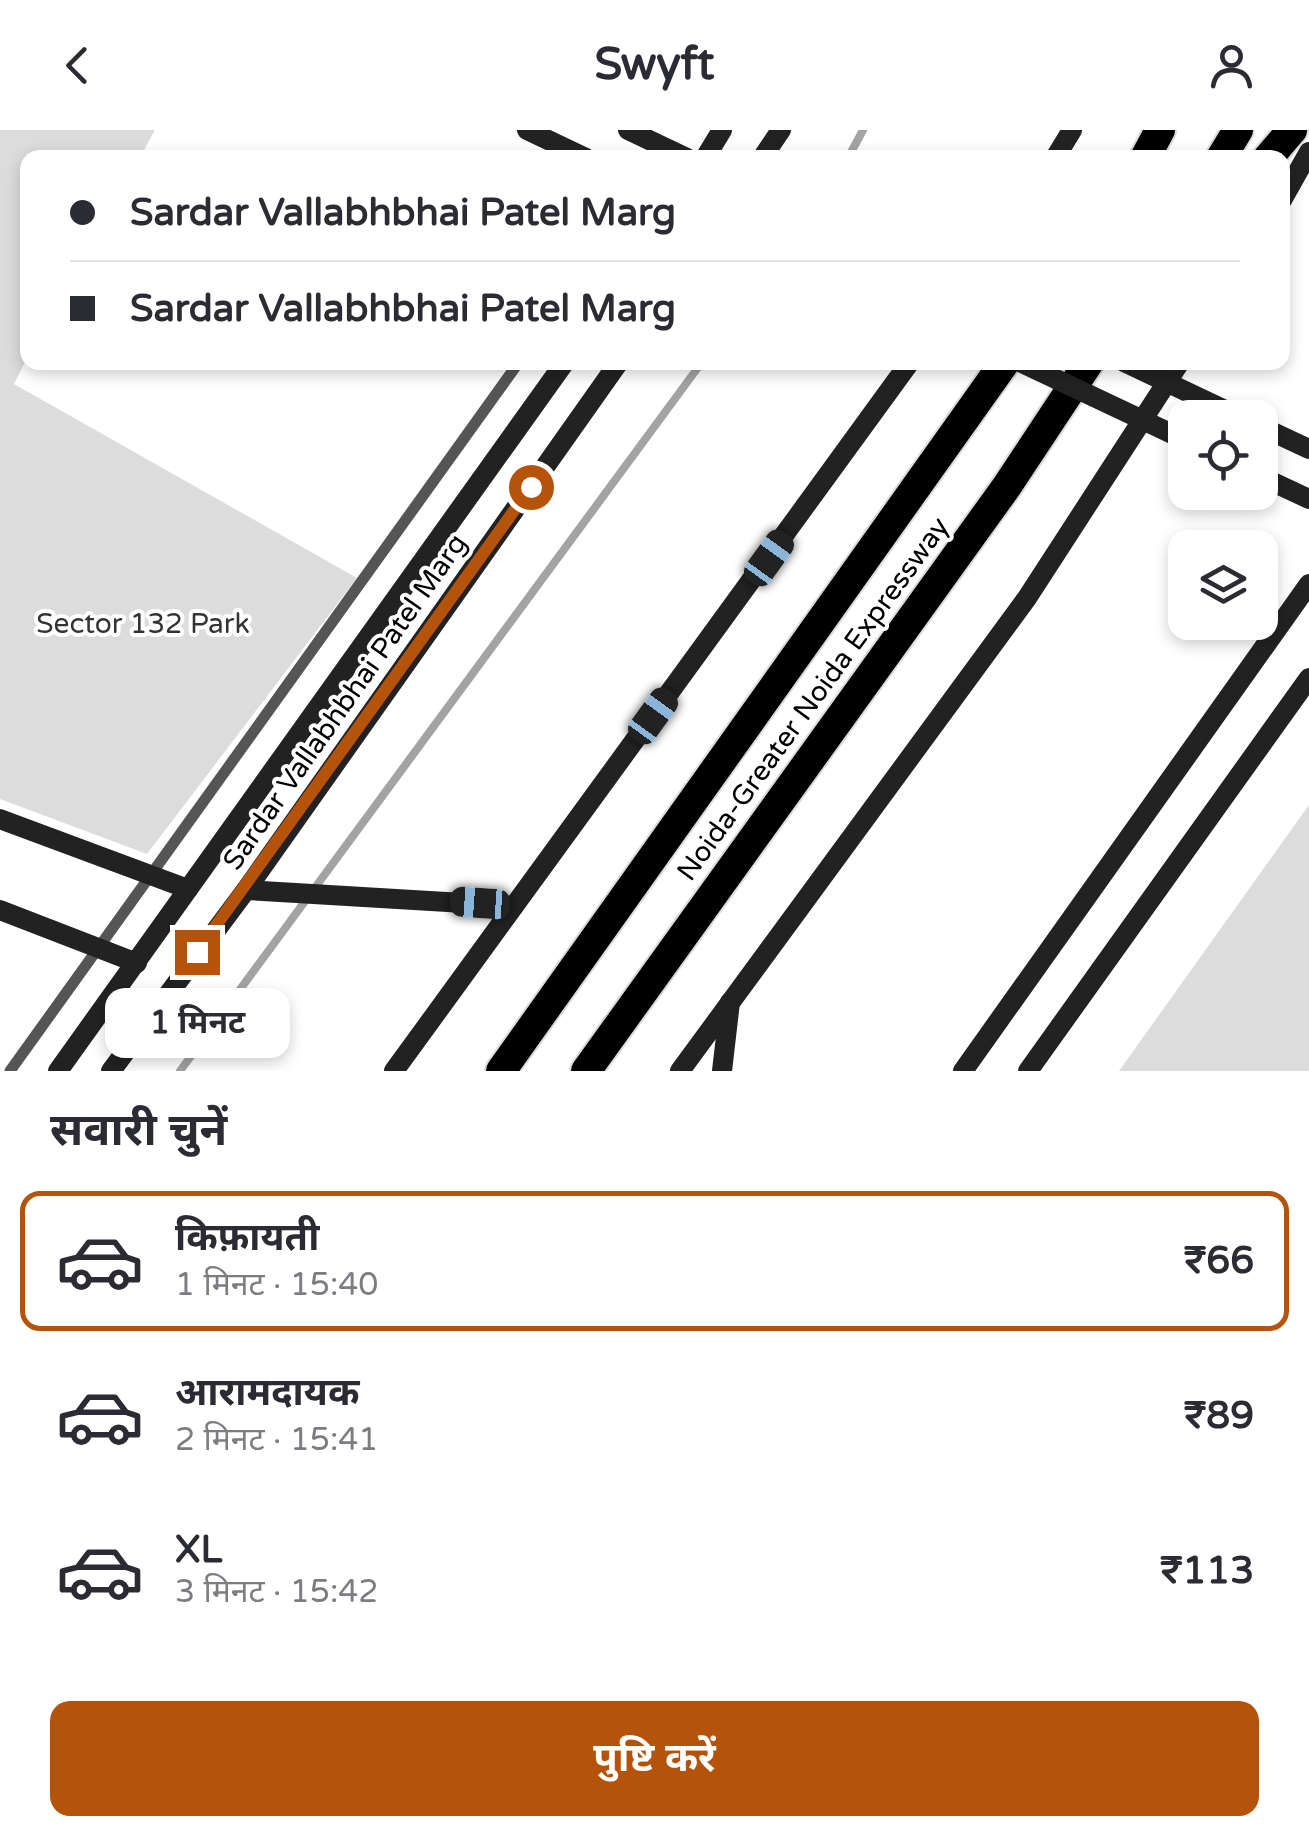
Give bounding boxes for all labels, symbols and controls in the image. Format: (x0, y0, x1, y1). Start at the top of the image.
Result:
icon: back (50, 38, 105, 93)
text: Swyft (594, 38, 715, 92)
icon: person (1204, 38, 1259, 93)
text: Sardar Vallabhbhai Patel Marg (130, 190, 676, 236)
text: Sardar Vallabhbhai Patel Marg (130, 286, 676, 332)
map controls (1168, 400, 1278, 640)
button: locate (1168, 400, 1278, 510)
route start (509, 465, 554, 510)
street label: Noida-Greater Noida Expressway (670, 511, 956, 887)
car (739, 525, 799, 591)
street label: Sardar Vallabhbhai Patel Marg (216, 527, 474, 877)
button: layers (1168, 530, 1278, 640)
park label: Sector 132 Park (36, 607, 250, 641)
car (623, 683, 683, 749)
car (449, 886, 511, 920)
route end (175, 930, 220, 975)
callout: 1 मिनट (104, 987, 290, 1057)
text: 1 मिनट (150, 1004, 245, 1042)
text: सवारी चुनें (50, 1104, 227, 1158)
text: किफ़ायती (175, 1215, 319, 1261)
icon: car (55, 1216, 145, 1306)
text: ₹66 (1184, 1238, 1254, 1284)
text: 1 मिनट · 15:40 (175, 1266, 378, 1304)
text: आरामदायक (175, 1370, 359, 1416)
icon: car (55, 1371, 145, 1461)
text: ₹89 (1184, 1393, 1254, 1439)
text: 2 मिनट · 15:41 (175, 1421, 378, 1459)
icon: car (55, 1526, 145, 1616)
text: XL (175, 1527, 222, 1573)
text: ₹113 (1160, 1548, 1254, 1594)
text: 3 मिनट · 15:42 (175, 1573, 378, 1611)
button: पुष्टि करें (50, 1701, 1259, 1816)

